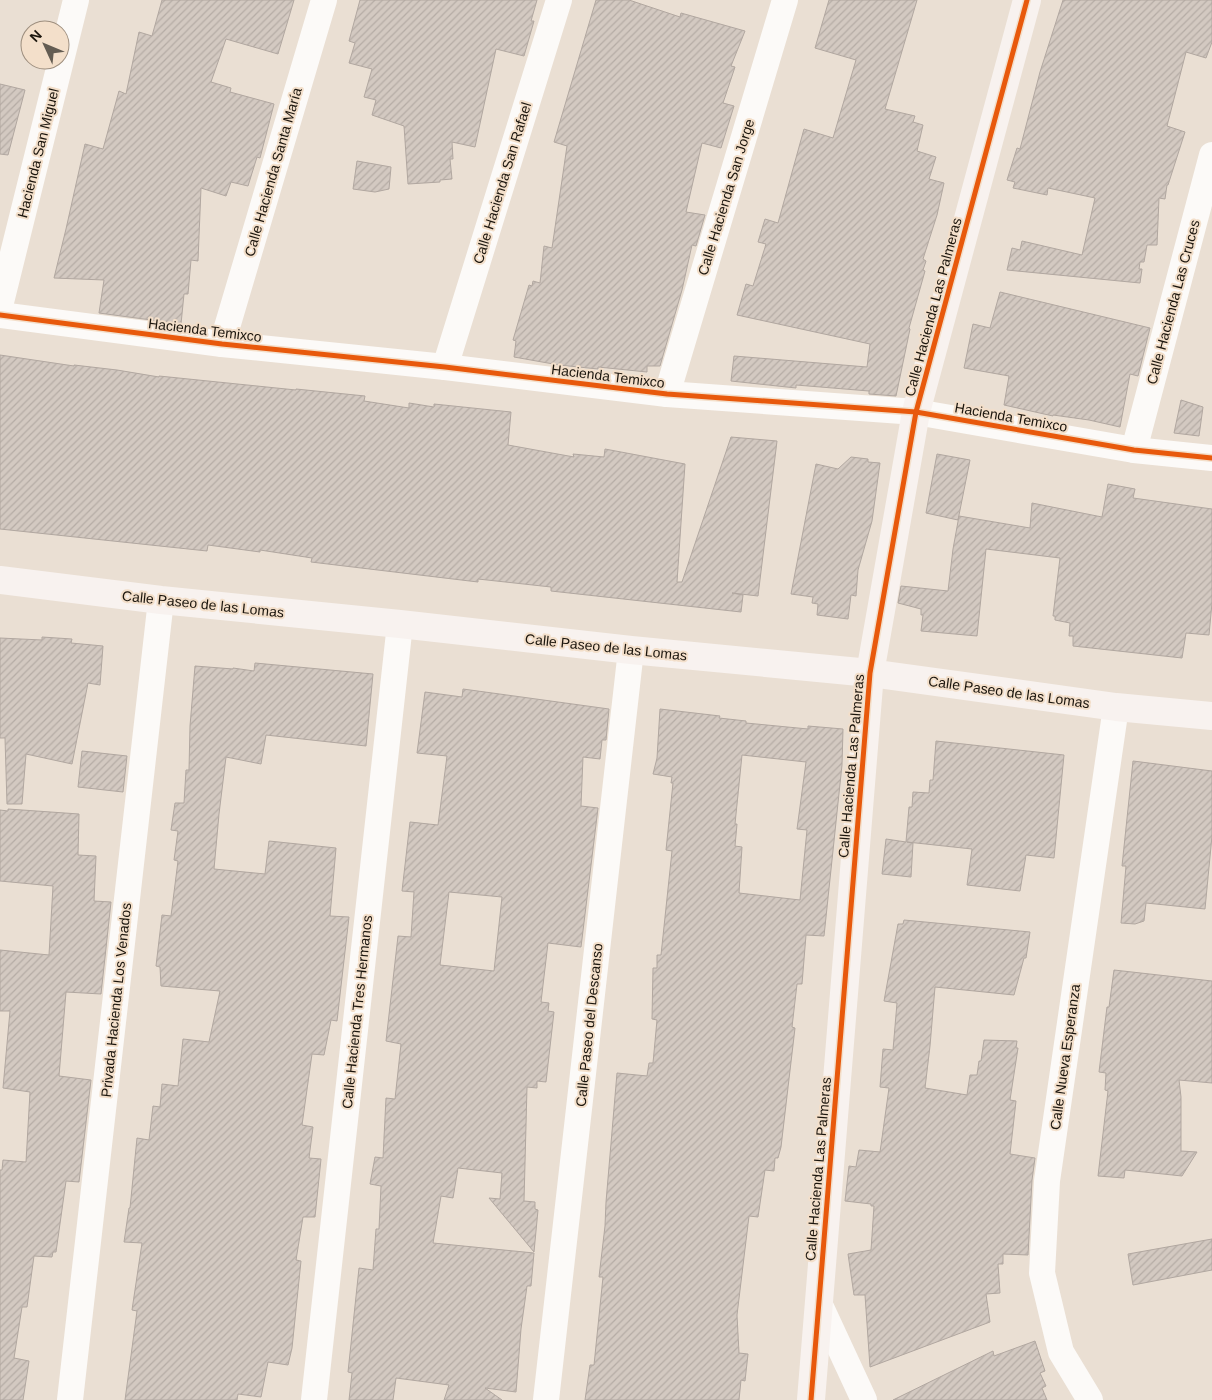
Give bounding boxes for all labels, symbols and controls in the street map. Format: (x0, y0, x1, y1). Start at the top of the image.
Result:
north arrow (20, 20, 70, 70)
text: N (26, 27, 45, 45)
street label: Calle Hacienda Santa María (241, 85, 305, 258)
street label: Hacienda San Miguel (14, 86, 62, 220)
street label: Calle Hacienda San Rafael (470, 100, 534, 266)
street label: Calle Hacienda San Jorge (695, 117, 757, 277)
street label: Calle Hacienda Las Palmeras (901, 216, 965, 398)
street label: Calle Hacienda Las Cruces (1143, 218, 1203, 386)
street label: Hacienda Temixco (147, 315, 263, 345)
street label: Hacienda Temixco (550, 361, 666, 391)
street label: Hacienda Temixco (953, 399, 1069, 435)
street label: Calle Paseo de las Lomas (121, 588, 285, 620)
street label: Calle Paseo de las Lomas (524, 631, 688, 663)
street label: Calle Hacienda Las Palmeras (835, 673, 867, 859)
street label: Calle Paseo de las Lomas (927, 673, 1091, 711)
street label: Privada Hacienda Los Venados (98, 902, 134, 1098)
street label: Calle Hacienda Tres Hermanos (339, 914, 375, 1110)
street label: Calle Paseo del Descanso (572, 942, 606, 1107)
street label: Calle Nueva Esperanza (1047, 983, 1083, 1131)
street label: Calle Hacienda Las Palmeras (802, 1076, 834, 1262)

